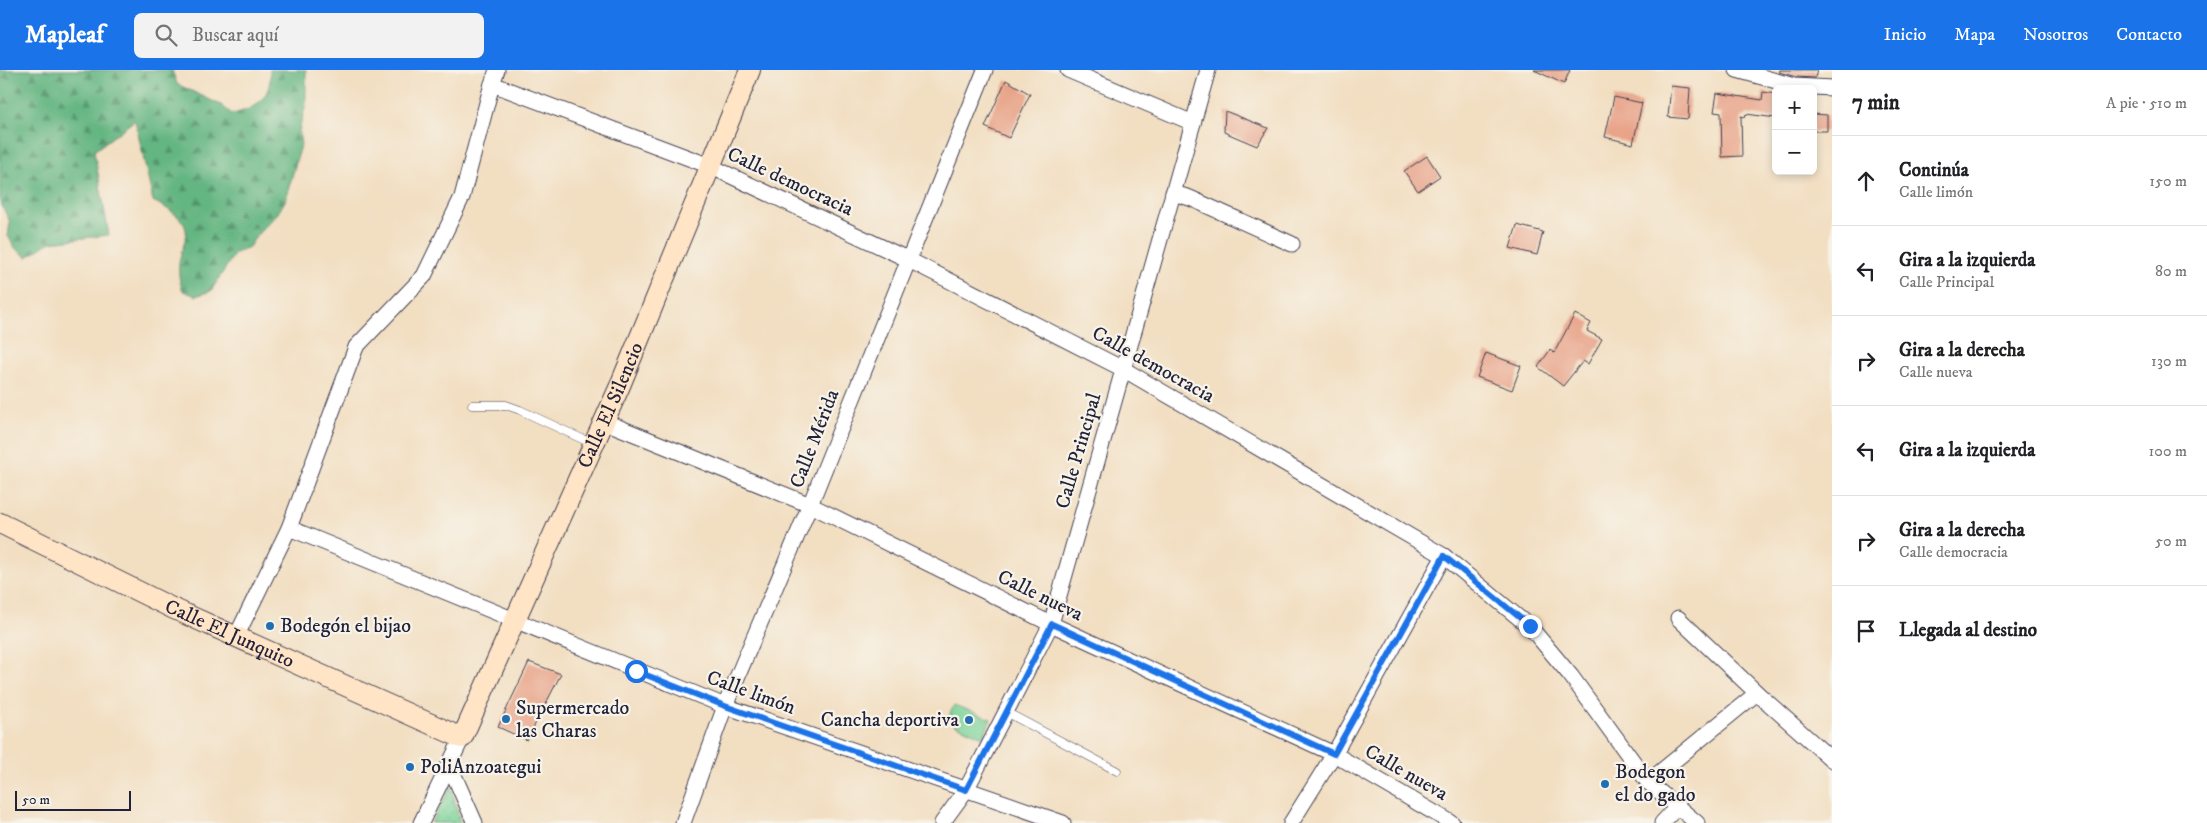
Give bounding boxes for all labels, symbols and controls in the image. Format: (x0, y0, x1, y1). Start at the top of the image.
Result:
search box (134, 13, 484, 58)
text: Mapleaf (25, 20, 104, 50)
icon: search (152, 21, 180, 49)
text: Buscar aquí (192, 24, 278, 47)
text: Inicio (1884, 24, 1926, 46)
text: Mapa (1954, 24, 1995, 46)
text: Nosotros (2023, 24, 2088, 46)
text: Contacto (2116, 24, 2182, 46)
map controls (1772, 85, 1817, 175)
button: + (1772, 85, 1817, 130)
text: 7 min (1852, 90, 1900, 116)
text: A pie · 510 m (2106, 93, 2187, 113)
button: − (1772, 130, 1817, 175)
street label: Calle democracia (723, 142, 857, 222)
text: Continúa (1899, 159, 1969, 182)
icon: ahead (1852, 167, 1880, 195)
text: 150 m (2149, 171, 2187, 191)
text: Calle limón (1899, 182, 1973, 202)
text: Gira a la izquierda (1899, 249, 2035, 272)
icon: left (1852, 257, 1880, 285)
text: 80 m (2155, 261, 2187, 281)
text: Calle Principal (1899, 272, 1994, 292)
street label: Calle democracia (1087, 321, 1219, 409)
street label: Calle El Silencio (572, 339, 649, 472)
text: Gira a la derecha (1899, 339, 2025, 362)
icon: right (1852, 347, 1880, 375)
text: 130 m (2151, 351, 2187, 371)
text: Calle nueva (1899, 362, 1973, 382)
street label: Calle Mérida (785, 386, 845, 492)
street label: Calle Principal (1051, 390, 1107, 512)
icon: left (1852, 437, 1880, 465)
text: Gira a la izquierda (1899, 439, 2035, 462)
text: 100 m (2149, 441, 2187, 461)
text: Gira a la derecha (1899, 519, 2025, 542)
icon: right (1852, 527, 1880, 555)
text: 50 m (2155, 531, 2187, 551)
text: Calle democracia (1899, 542, 2008, 562)
street label: Calle nueva (993, 565, 1087, 628)
street label: Calle El Junquito (161, 594, 298, 674)
place label: Bodegón el bijao (280, 614, 411, 639)
route end (1519, 615, 1542, 638)
icon: arrive (1852, 617, 1880, 645)
text: Llegada al destino (1899, 619, 2037, 642)
marker: Bodegón el bijao (264, 620, 276, 632)
route start (625, 660, 648, 683)
street label: Calle limón (703, 665, 799, 721)
place label: Supermercado las Charas (516, 696, 629, 744)
place label: Cancha deportiva (821, 708, 959, 733)
marker: Supermercado las Charas (500, 713, 512, 725)
marker: Cancha deportiva (963, 714, 975, 726)
street label: Calle nueva (1360, 739, 1452, 807)
place label: PoliAnzoategui (420, 755, 541, 780)
place label: Bodegon el do gado (1615, 760, 1696, 808)
marker: PoliAnzoategui (404, 761, 416, 773)
marker: Bodegon el do gado (1599, 778, 1611, 790)
scale bar (15, 788, 131, 811)
text: 50 m (22, 791, 50, 809)

